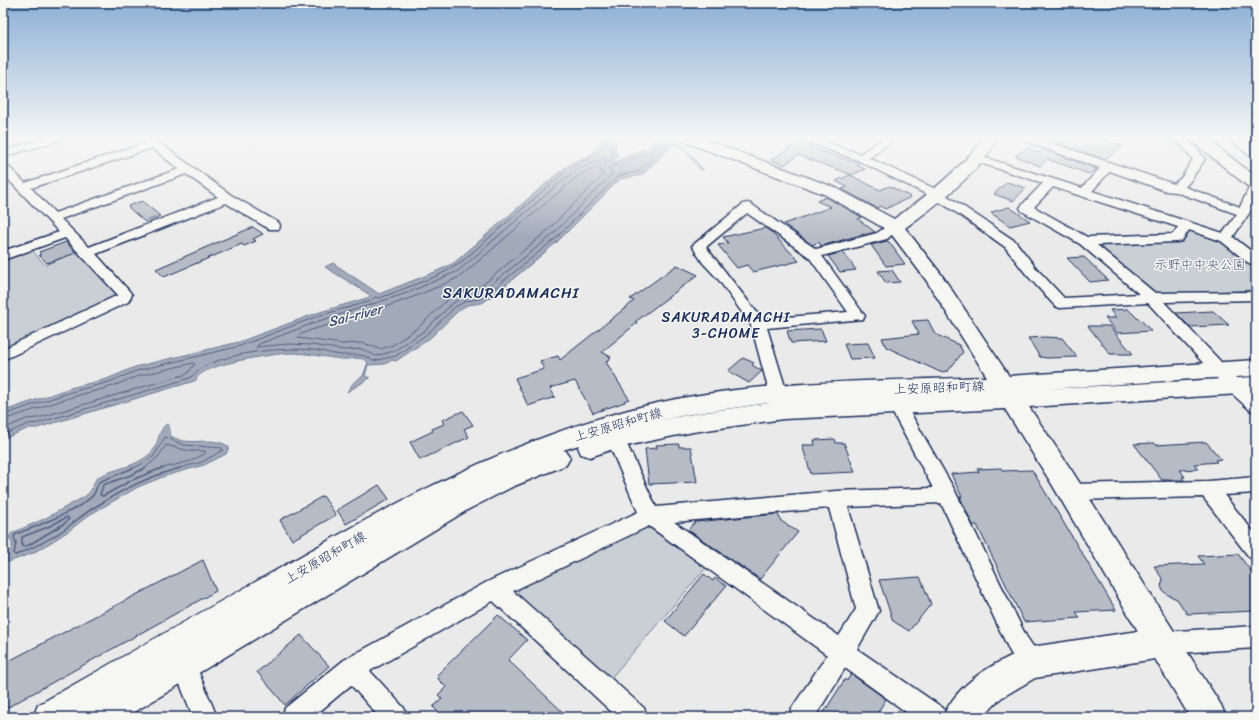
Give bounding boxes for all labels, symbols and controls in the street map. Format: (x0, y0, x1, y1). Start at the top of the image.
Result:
park label: 示野中中央公園 (1154, 253, 1246, 276)
district label: SAKURADAMACHI (442, 280, 580, 306)
water label: Sai-river (325, 296, 387, 334)
district label: SAKURADAMACHI 3-CHOME (662, 305, 791, 346)
street label: 上安原昭和町線 (893, 374, 986, 401)
street label: 上安原昭和町線 (571, 401, 666, 448)
street label: 上安原昭和町線 (280, 524, 371, 590)

